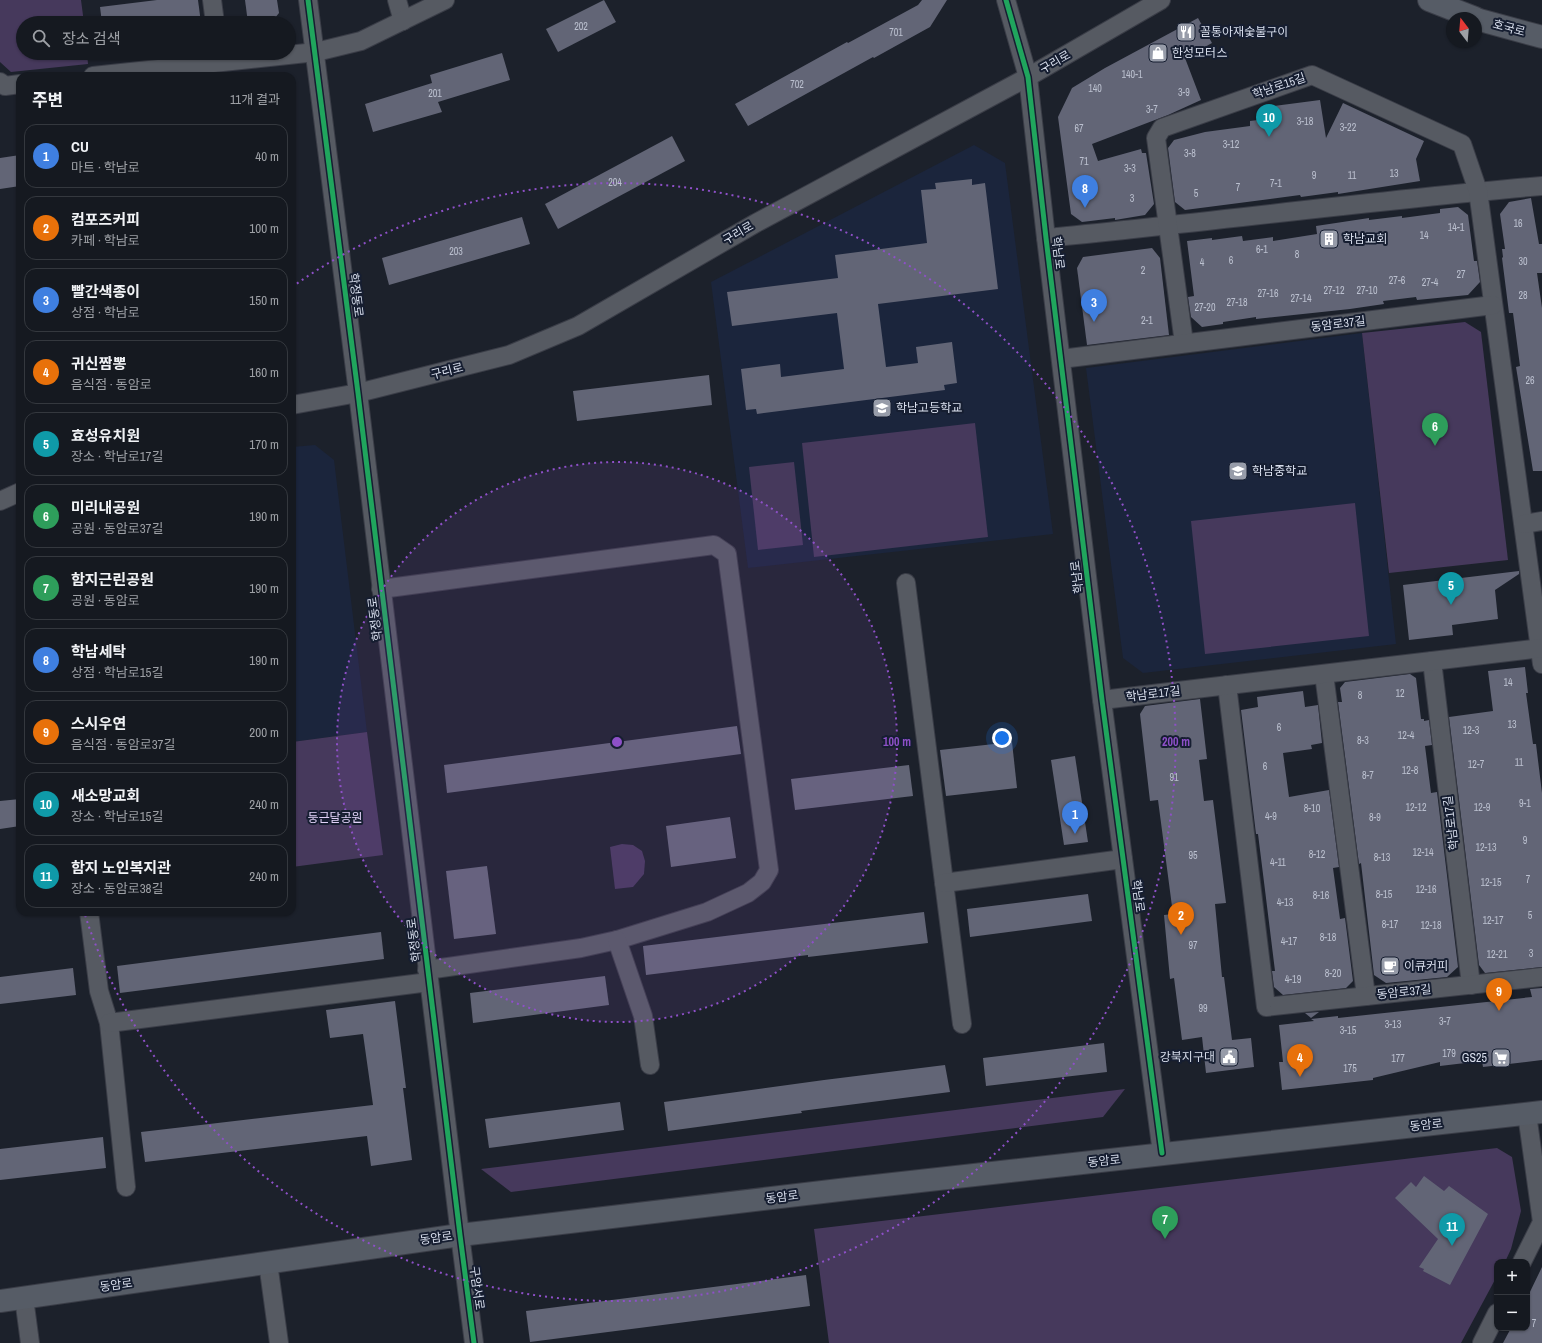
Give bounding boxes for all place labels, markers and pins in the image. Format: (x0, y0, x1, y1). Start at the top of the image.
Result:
restaurant icon: 꼴통아재숯불구이 (1175, 21, 1197, 43)
place label: 꼴통아재숯불구이 (1200, 24, 1288, 40)
shop icon: 한성모터스 (1147, 42, 1169, 64)
place label: 한성모터스 (1172, 45, 1227, 61)
pin: 10 (1256, 104, 1282, 137)
pin: 8 (1072, 175, 1098, 208)
building icon: 학남교회 (1318, 228, 1340, 250)
place label: 학남교회 (1343, 231, 1387, 247)
pin: 3 (1081, 289, 1107, 322)
school or university icon: 학남고등학교 (871, 397, 893, 419)
place label: 학남고등학교 (896, 400, 962, 416)
pin: 6 (1422, 413, 1448, 446)
school or university icon: 학남중학교 (1227, 460, 1249, 482)
place label: 학남중학교 (1252, 463, 1307, 479)
pin: 5 (1438, 572, 1464, 605)
centre of rings (610, 735, 624, 749)
pin: 1 (1062, 801, 1088, 834)
pin: 2 (1168, 902, 1194, 935)
cafe icon: 이큐커피 (1379, 955, 1401, 977)
place label: 이큐커피 (1404, 958, 1448, 974)
pin: 9 (1486, 978, 1512, 1011)
pin: 4 (1287, 1044, 1313, 1077)
public building icon: 강북지구대 (1218, 1046, 1240, 1068)
supermarket icon: GS25 (1490, 1047, 1512, 1069)
place label: 강북지구대 (1160, 1049, 1215, 1065)
place label: GS25 (1462, 1050, 1488, 1066)
pin: 7 (1152, 1206, 1178, 1239)
pin: 11 (1439, 1213, 1465, 1246)

